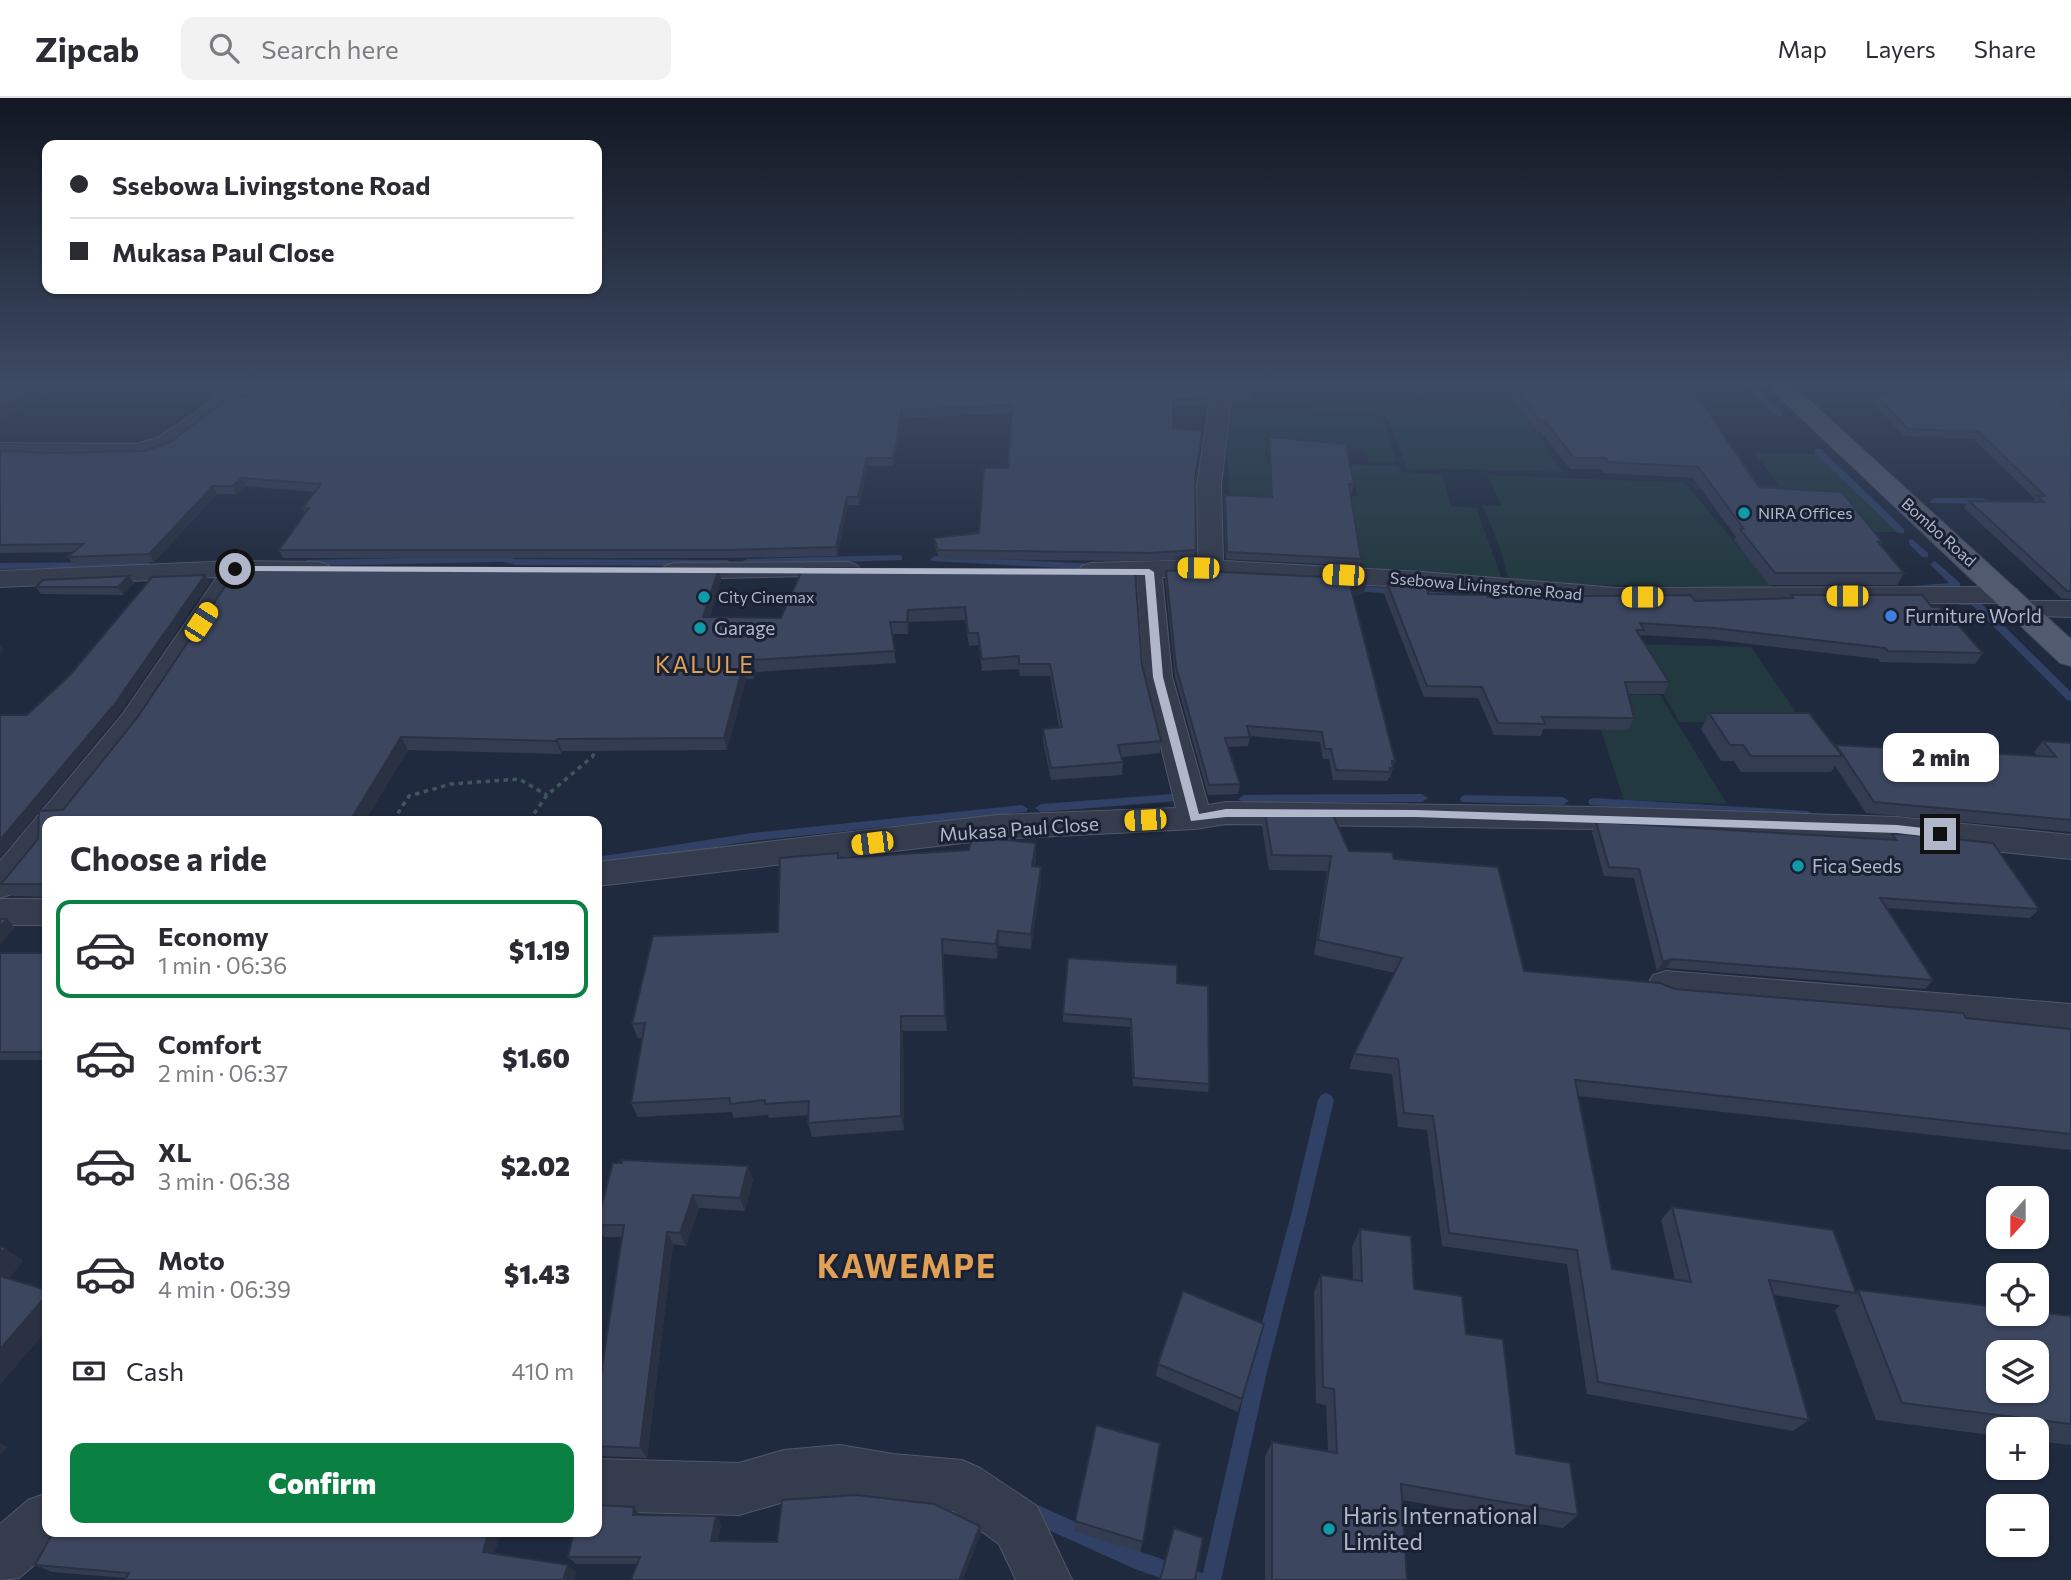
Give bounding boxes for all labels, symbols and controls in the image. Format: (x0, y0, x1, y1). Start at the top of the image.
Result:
search box (181, 17, 671, 80)
text: Zipcab (35, 28, 139, 69)
icon: search (205, 29, 243, 67)
text: Search here (261, 33, 399, 64)
text: Map (1778, 34, 1827, 63)
text: Layers (1865, 34, 1936, 63)
text: Share (1974, 34, 2036, 63)
text: Ssebowa Livingstone Road (112, 169, 430, 200)
text: Mukasa Paul Close (112, 236, 335, 267)
street label: Bombo Road (1898, 493, 1980, 570)
place label: NIRA Offices (1758, 503, 1852, 522)
marker: NIRA Offices (1736, 505, 1752, 521)
route start (219, 553, 251, 585)
car (1177, 557, 1220, 579)
car (1322, 563, 1365, 587)
street label: Ssebowa Livingstone Road (1389, 568, 1583, 603)
car (1827, 586, 1869, 607)
place label: City Cinemax (718, 587, 815, 606)
car (1622, 587, 1664, 608)
marker: City Cinemax (696, 589, 712, 605)
car (181, 599, 222, 645)
place label: Furniture World (1905, 604, 2042, 627)
marker: Furniture World (1883, 608, 1899, 624)
place label: Garage (714, 616, 775, 639)
marker: Garage (692, 620, 708, 636)
district label: KALULE (655, 650, 755, 678)
callout: 2 min (1882, 732, 1998, 782)
text: 2 min (1912, 743, 1970, 771)
car (1124, 808, 1167, 832)
street label: Mukasa Paul Close (938, 811, 1099, 846)
route end (1924, 818, 1956, 850)
car (850, 830, 895, 856)
text: Choose a ride (70, 838, 267, 878)
place label: Fica Seeds (1812, 854, 1902, 877)
marker: Fica Seeds (1790, 858, 1806, 874)
icon: car (74, 918, 137, 981)
text: Economy (158, 920, 269, 951)
text: $1.19 (509, 934, 570, 965)
text: 1 min · 06:36 (158, 951, 287, 979)
icon: car (74, 1026, 137, 1089)
text: Comfort (158, 1028, 261, 1059)
text: $1.60 (502, 1042, 570, 1073)
text: 2 min · 06:37 (158, 1059, 288, 1087)
icon: car (74, 1134, 137, 1197)
text: XL (158, 1136, 192, 1167)
text: $2.02 (501, 1150, 570, 1181)
text: 3 min · 06:38 (158, 1167, 290, 1195)
north arrow (1986, 1186, 2049, 1250)
map controls (1986, 1186, 2049, 1557)
icon: car (74, 1242, 137, 1305)
text: Moto (158, 1244, 225, 1275)
district label: KAWEMPE (817, 1245, 997, 1285)
text: $1.43 (504, 1258, 570, 1289)
button: locate (1986, 1263, 2049, 1326)
text: 4 min · 06:39 (158, 1275, 291, 1303)
button: layers (1986, 1340, 2049, 1403)
icon: cash (70, 1352, 108, 1390)
text: Cash (126, 1355, 184, 1386)
text: 410 m (512, 1357, 574, 1385)
button: + (1986, 1417, 2049, 1480)
button: Confirm (70, 1443, 574, 1523)
button: − (1986, 1494, 2049, 1557)
place label: Haris International Limited (1343, 1501, 1538, 1555)
marker: Haris International Limited (1321, 1521, 1337, 1537)

